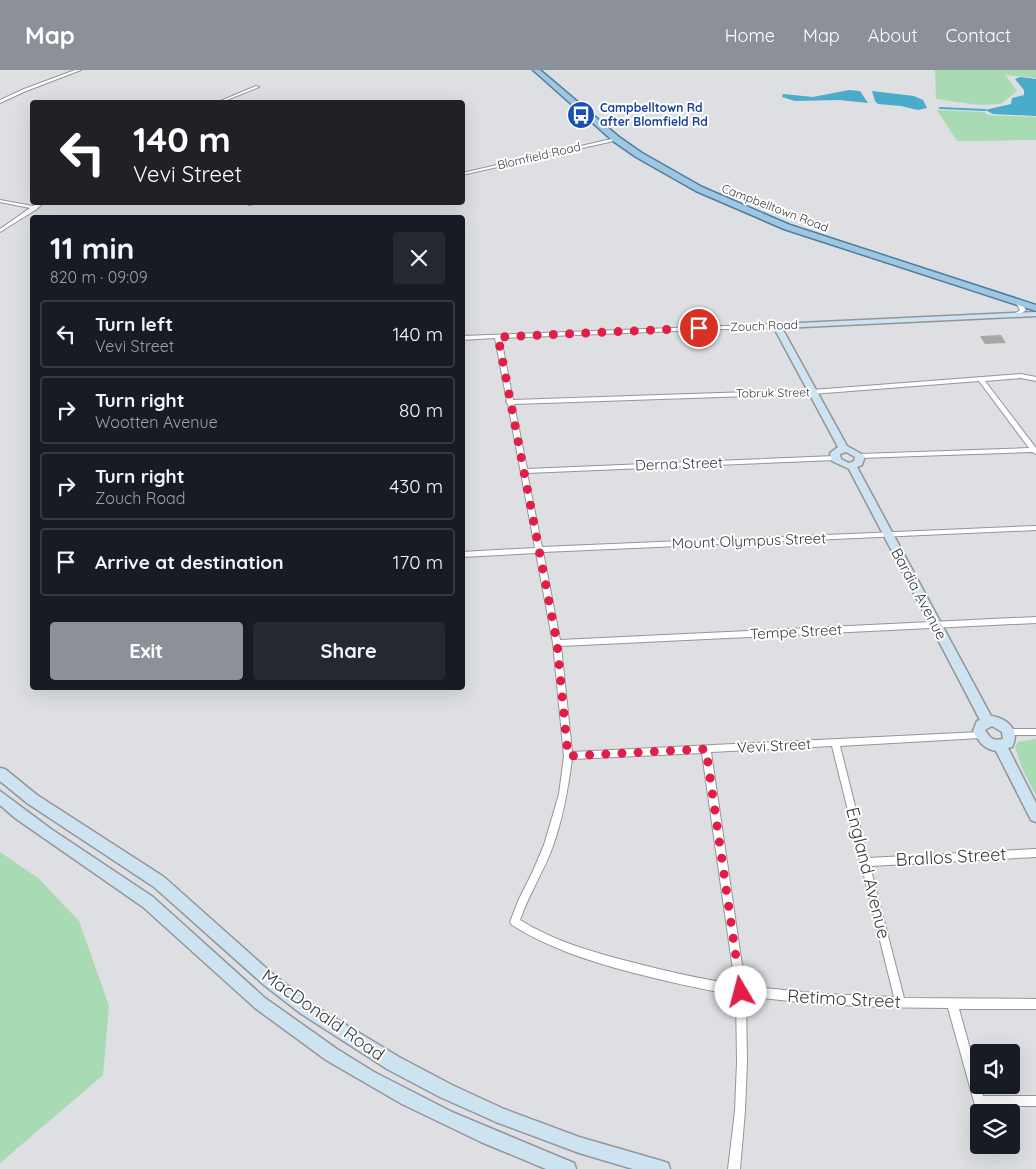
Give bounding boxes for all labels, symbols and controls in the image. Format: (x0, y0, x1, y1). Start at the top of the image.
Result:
text: Map (25, 20, 75, 50)
text: Home (725, 24, 775, 47)
text: Map (803, 24, 840, 47)
text: About (868, 24, 918, 47)
text: Contact (946, 24, 1011, 47)
bus stop icon: Campbelltown Rd after Blomfield Rd (566, 100, 596, 130)
place label: Campbelltown Rd after Blomfield Rd (600, 100, 708, 129)
text: 140 m (133, 117, 231, 161)
icon: left (50, 120, 115, 185)
street label: Blomfield Road (496, 139, 582, 172)
text: Vevi Street (133, 160, 242, 188)
street label: Campbelltown Road (720, 180, 831, 235)
text: 11 min (50, 229, 134, 267)
button: close (393, 232, 445, 284)
text: 820 m · 09:09 (50, 267, 148, 287)
pin (678, 307, 720, 349)
text: Turn left (95, 312, 173, 336)
icon: arrive (685, 314, 713, 342)
street label: Zouch Road (730, 317, 798, 334)
icon: left (52, 320, 80, 348)
text: 140 m (392, 322, 443, 346)
text: Vevi Street (95, 336, 174, 356)
street label: Tobruk Street (736, 384, 810, 401)
text: Turn right (95, 388, 184, 412)
icon: right (52, 396, 80, 424)
text: 80 m (399, 398, 443, 422)
text: Wootten Avenue (95, 412, 218, 432)
street label: Derna Street (635, 452, 723, 475)
text: Turn right (95, 464, 184, 488)
icon: right (52, 472, 80, 500)
text: 430 m (389, 474, 443, 498)
text: Zouch Road (95, 488, 185, 508)
street label: Mount Olympus Street (671, 528, 827, 553)
street label: Bardia Avenue (887, 545, 952, 643)
icon: arrive (52, 548, 80, 576)
text: Arrive at destination (95, 550, 284, 574)
text: 170 m (392, 550, 443, 574)
street label: Tempe Street (750, 620, 842, 643)
button: Exit (50, 622, 243, 680)
button: Share (253, 622, 445, 680)
street label: Vevi Street (736, 734, 812, 757)
street label: England Avenue (841, 805, 896, 941)
street label: Brallos Street (895, 842, 1007, 871)
street label: MacDonald Road (257, 964, 389, 1066)
position arrow (714, 965, 766, 1017)
street label: Retimo Street (787, 984, 901, 1013)
map controls (970, 1044, 1020, 1154)
button: sound (970, 1044, 1020, 1094)
button: layers (970, 1104, 1020, 1154)

